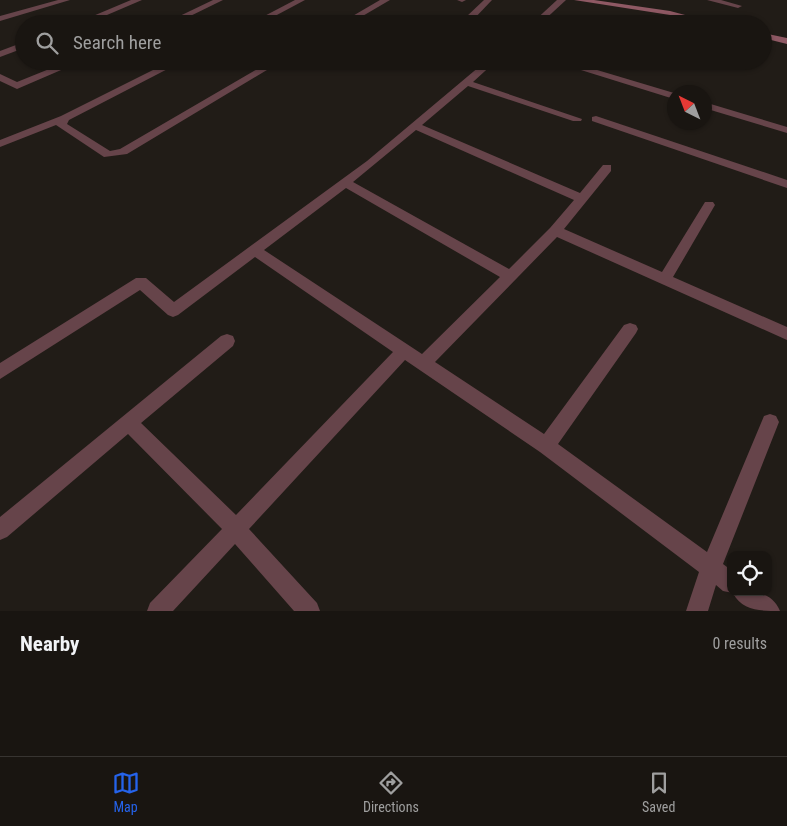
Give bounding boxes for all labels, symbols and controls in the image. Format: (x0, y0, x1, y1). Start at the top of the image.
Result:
search box (15, 15, 772, 70)
icon: search (33, 29, 61, 57)
text: Search here (73, 31, 161, 54)
north arrow (667, 85, 712, 130)
map controls (727, 551, 772, 596)
button: locate (727, 551, 772, 596)
text: Nearby (20, 632, 79, 656)
text: 0 results (712, 634, 767, 653)
tab: Map (112, 769, 140, 815)
tab: Directions (363, 769, 419, 815)
tab: Saved (642, 769, 675, 815)

